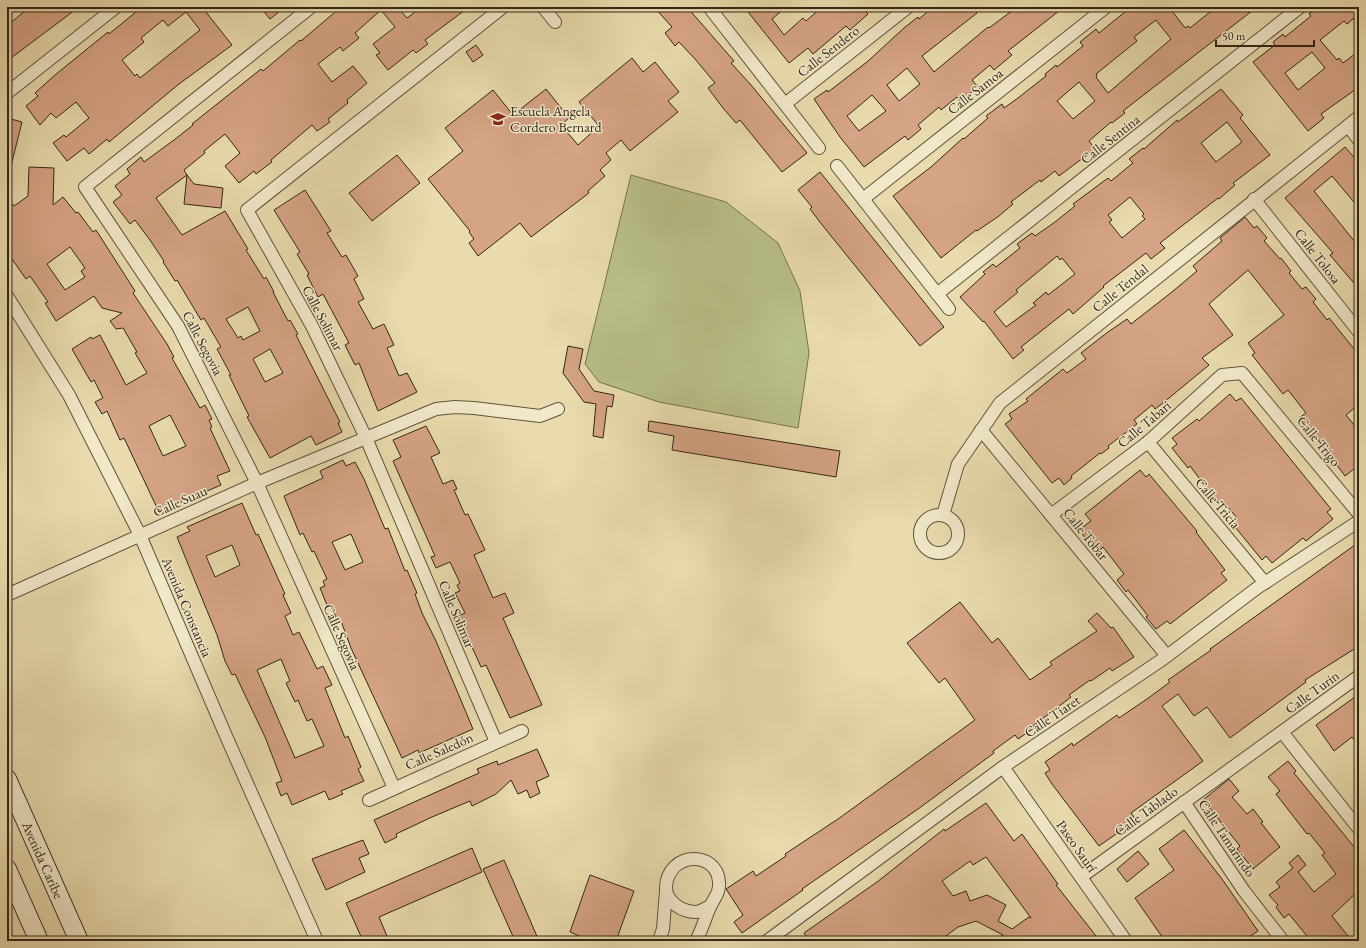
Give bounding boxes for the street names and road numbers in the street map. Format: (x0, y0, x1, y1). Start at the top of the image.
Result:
street label: Calle Sendero (793, 21, 863, 81)
street label: Calle Samoa (944, 63, 1007, 118)
street label: Calle Sentina (1077, 110, 1144, 168)
street label: Calle Tolosa (1291, 225, 1346, 288)
street label: Calle Tendal (1088, 259, 1152, 316)
street label: Calle Solimar (298, 282, 348, 354)
street label: Calle Segovia (179, 308, 228, 379)
street label: Calle Tabari (1113, 396, 1175, 452)
street label: Calle Trigo (1293, 412, 1345, 470)
street label: Calle Tricia (1191, 474, 1245, 533)
street label: Calle Suau (150, 481, 210, 521)
street label: Calle Tobar (1059, 504, 1113, 564)
street label: Avenida Constancia (157, 553, 216, 660)
street label: Calle Solimar (435, 577, 479, 651)
street label: Calle Segovia (319, 601, 365, 673)
street label: Calle Turin (1281, 666, 1343, 718)
street label: Calle Tiaret (1021, 690, 1084, 741)
street label: Calle Saledón (402, 728, 476, 774)
street label: Calle Tablado (1111, 782, 1181, 840)
street label: Calle Tamarindo (1194, 796, 1260, 880)
street label: Paseo Saurí (1052, 816, 1102, 876)
street label: Avenida Caribe (18, 818, 68, 902)

